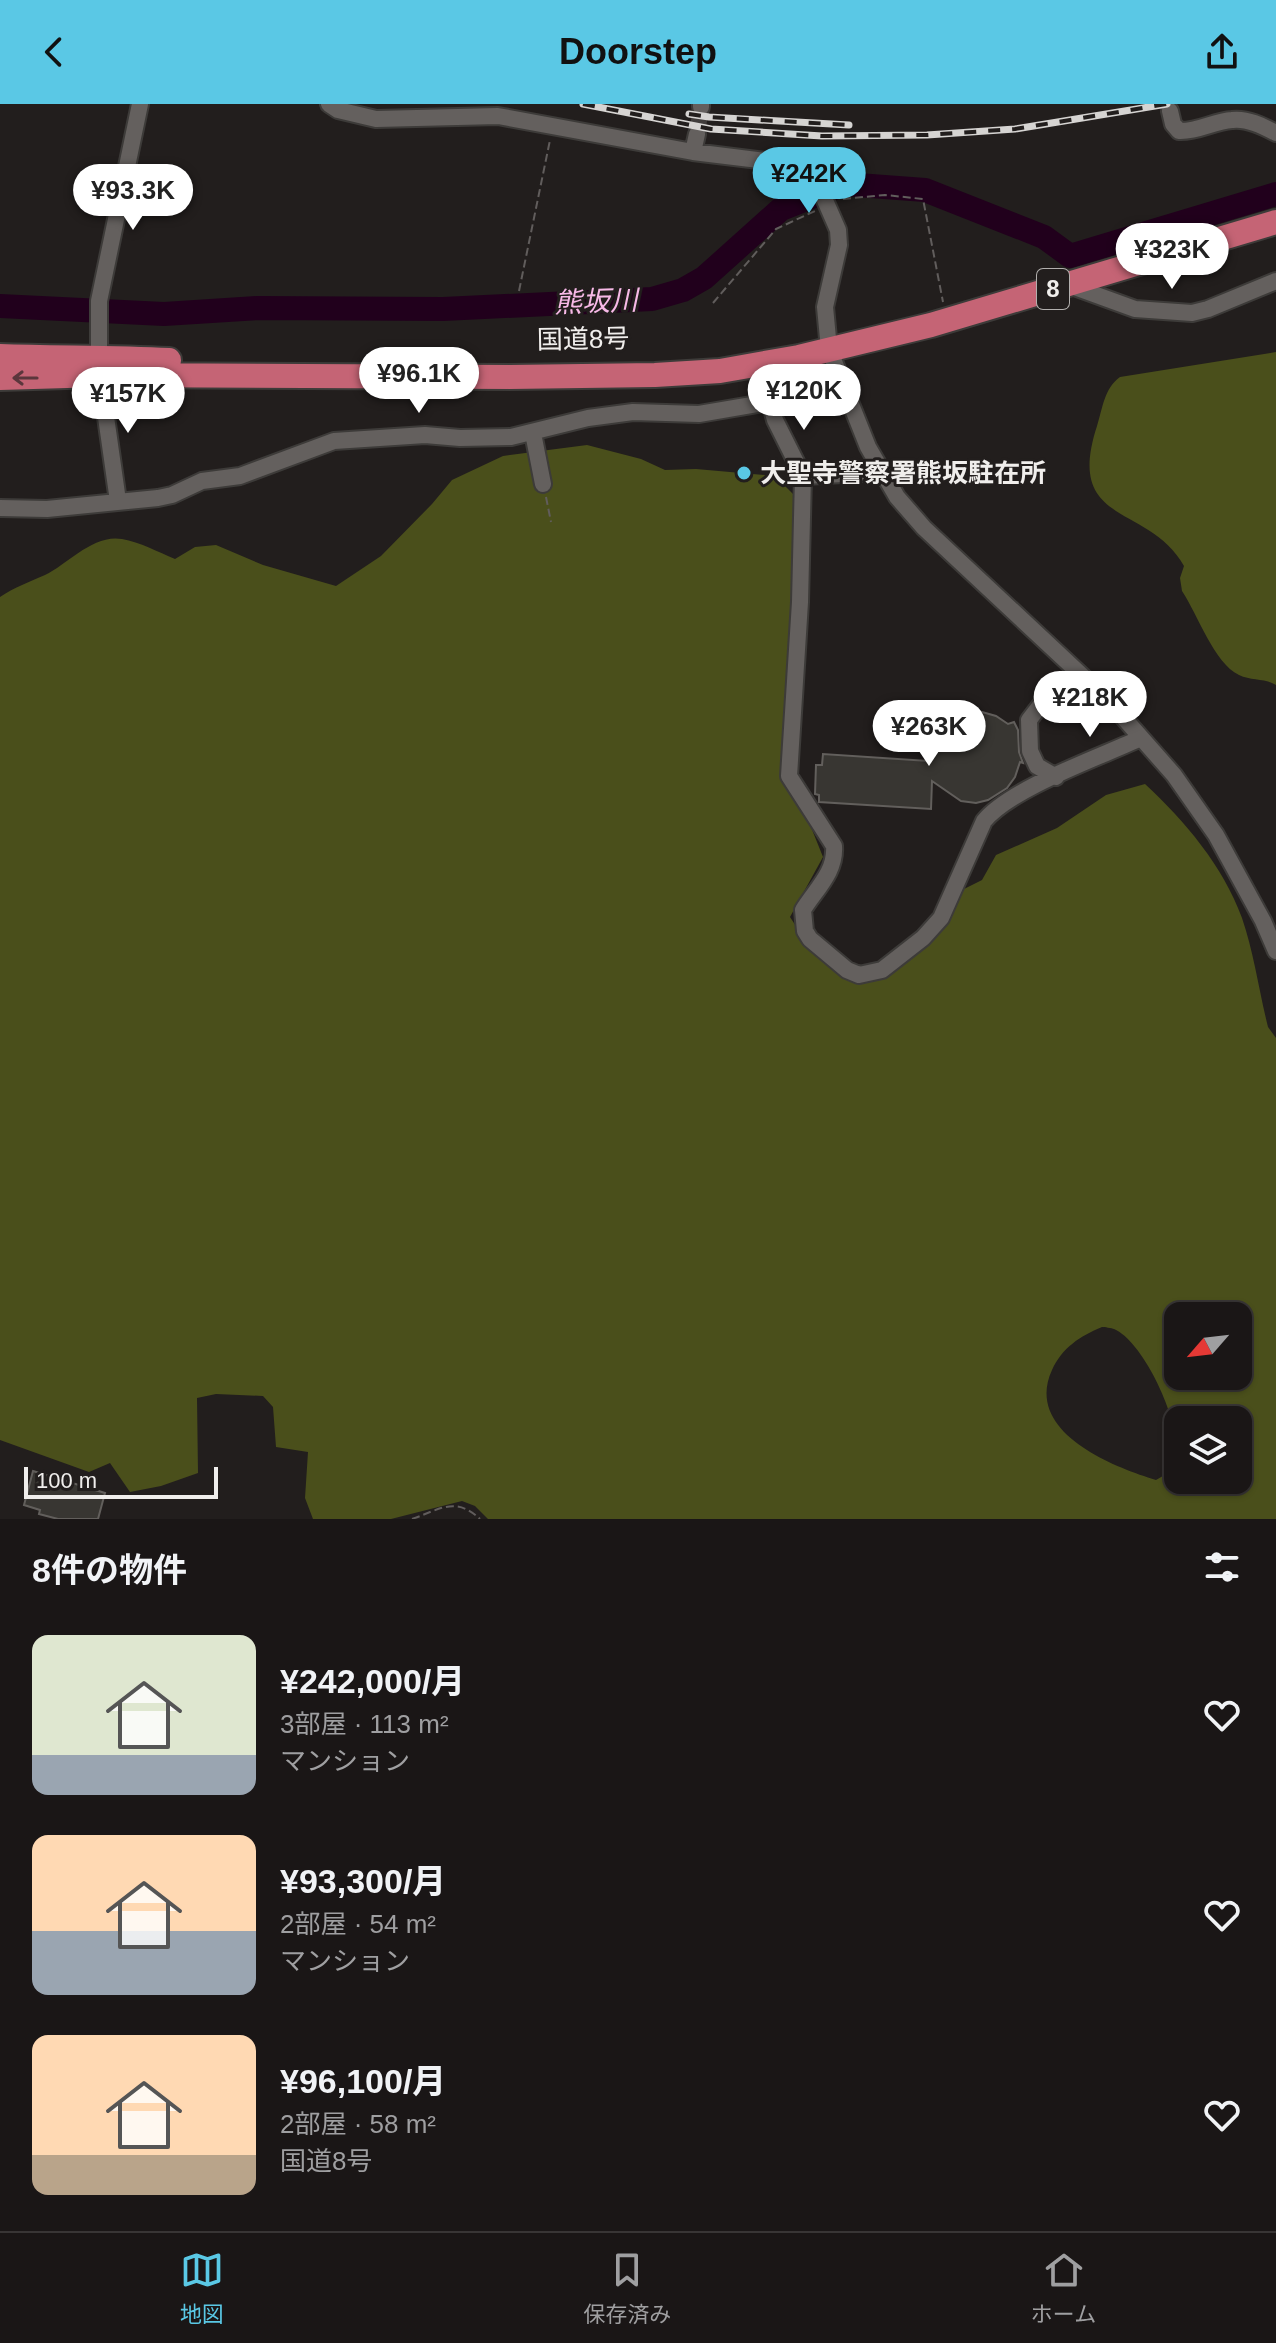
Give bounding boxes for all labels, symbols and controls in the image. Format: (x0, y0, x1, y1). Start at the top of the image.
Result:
icon: back (32, 30, 76, 74)
icon: share (1200, 30, 1244, 74)
text: Doorstep (559, 31, 717, 72)
pin: ¥242K (753, 147, 865, 215)
text: ¥242K (771, 158, 847, 188)
pin: ¥93.3K (68, 164, 198, 232)
text: ¥93.3K (91, 175, 175, 205)
pin: ¥323K (1116, 223, 1228, 291)
text: ¥323K (1134, 234, 1210, 264)
road number: 8 (1037, 269, 1069, 309)
water label: 熊坂川 (553, 284, 642, 318)
street label: 国道8号 (537, 323, 629, 355)
pin: ¥96.1K (354, 347, 484, 415)
text: ¥96.1K (377, 358, 461, 388)
pin: ¥120K (748, 364, 860, 432)
pin: ¥157K (72, 367, 184, 435)
one-way arrow (12, 370, 39, 386)
text: ¥120K (766, 375, 842, 405)
text: ¥157K (90, 378, 166, 408)
place label: 大聖寺警察署熊坂駐在所 (760, 458, 1046, 488)
marker: 大聖寺警察署熊坂駐在所 (735, 464, 753, 482)
pin: ¥218K (1034, 671, 1146, 739)
text: ¥218K (1052, 682, 1128, 712)
pin: ¥263K (873, 700, 985, 768)
text: ¥263K (891, 711, 967, 741)
north arrow (1164, 1302, 1252, 1390)
map controls (1164, 1302, 1252, 1494)
button: layers (1164, 1406, 1252, 1494)
scale bar (24, 1463, 218, 1499)
text: 100 m (36, 1468, 97, 1493)
icon: filters (1200, 1545, 1244, 1589)
text: 8件の物件 (32, 1551, 187, 1589)
text: ¥242,000/月 (280, 1662, 465, 1700)
icon: home (96, 1667, 192, 1763)
icon: heart (1200, 1693, 1244, 1737)
text: 3部屋 · 113 m² (280, 1709, 449, 1739)
text: マンション (280, 1746, 410, 1776)
text: ¥93,300/月 (280, 1862, 446, 1900)
icon: home (96, 1867, 192, 1963)
icon: heart (1200, 1893, 1244, 1937)
text: 2部屋 · 54 m² (280, 1909, 436, 1939)
text: マンション (280, 1946, 410, 1976)
text: ¥96,100/月 (280, 2062, 446, 2100)
icon: home (96, 2067, 192, 2163)
icon: heart (1200, 2093, 1244, 2137)
text: 2部屋 · 58 m² (280, 2109, 436, 2139)
text: 国道8号 (280, 2146, 372, 2176)
tab: 地図 (180, 2248, 224, 2328)
tab: 保存済み (583, 2248, 671, 2328)
tab: ホーム (1031, 2248, 1096, 2328)

